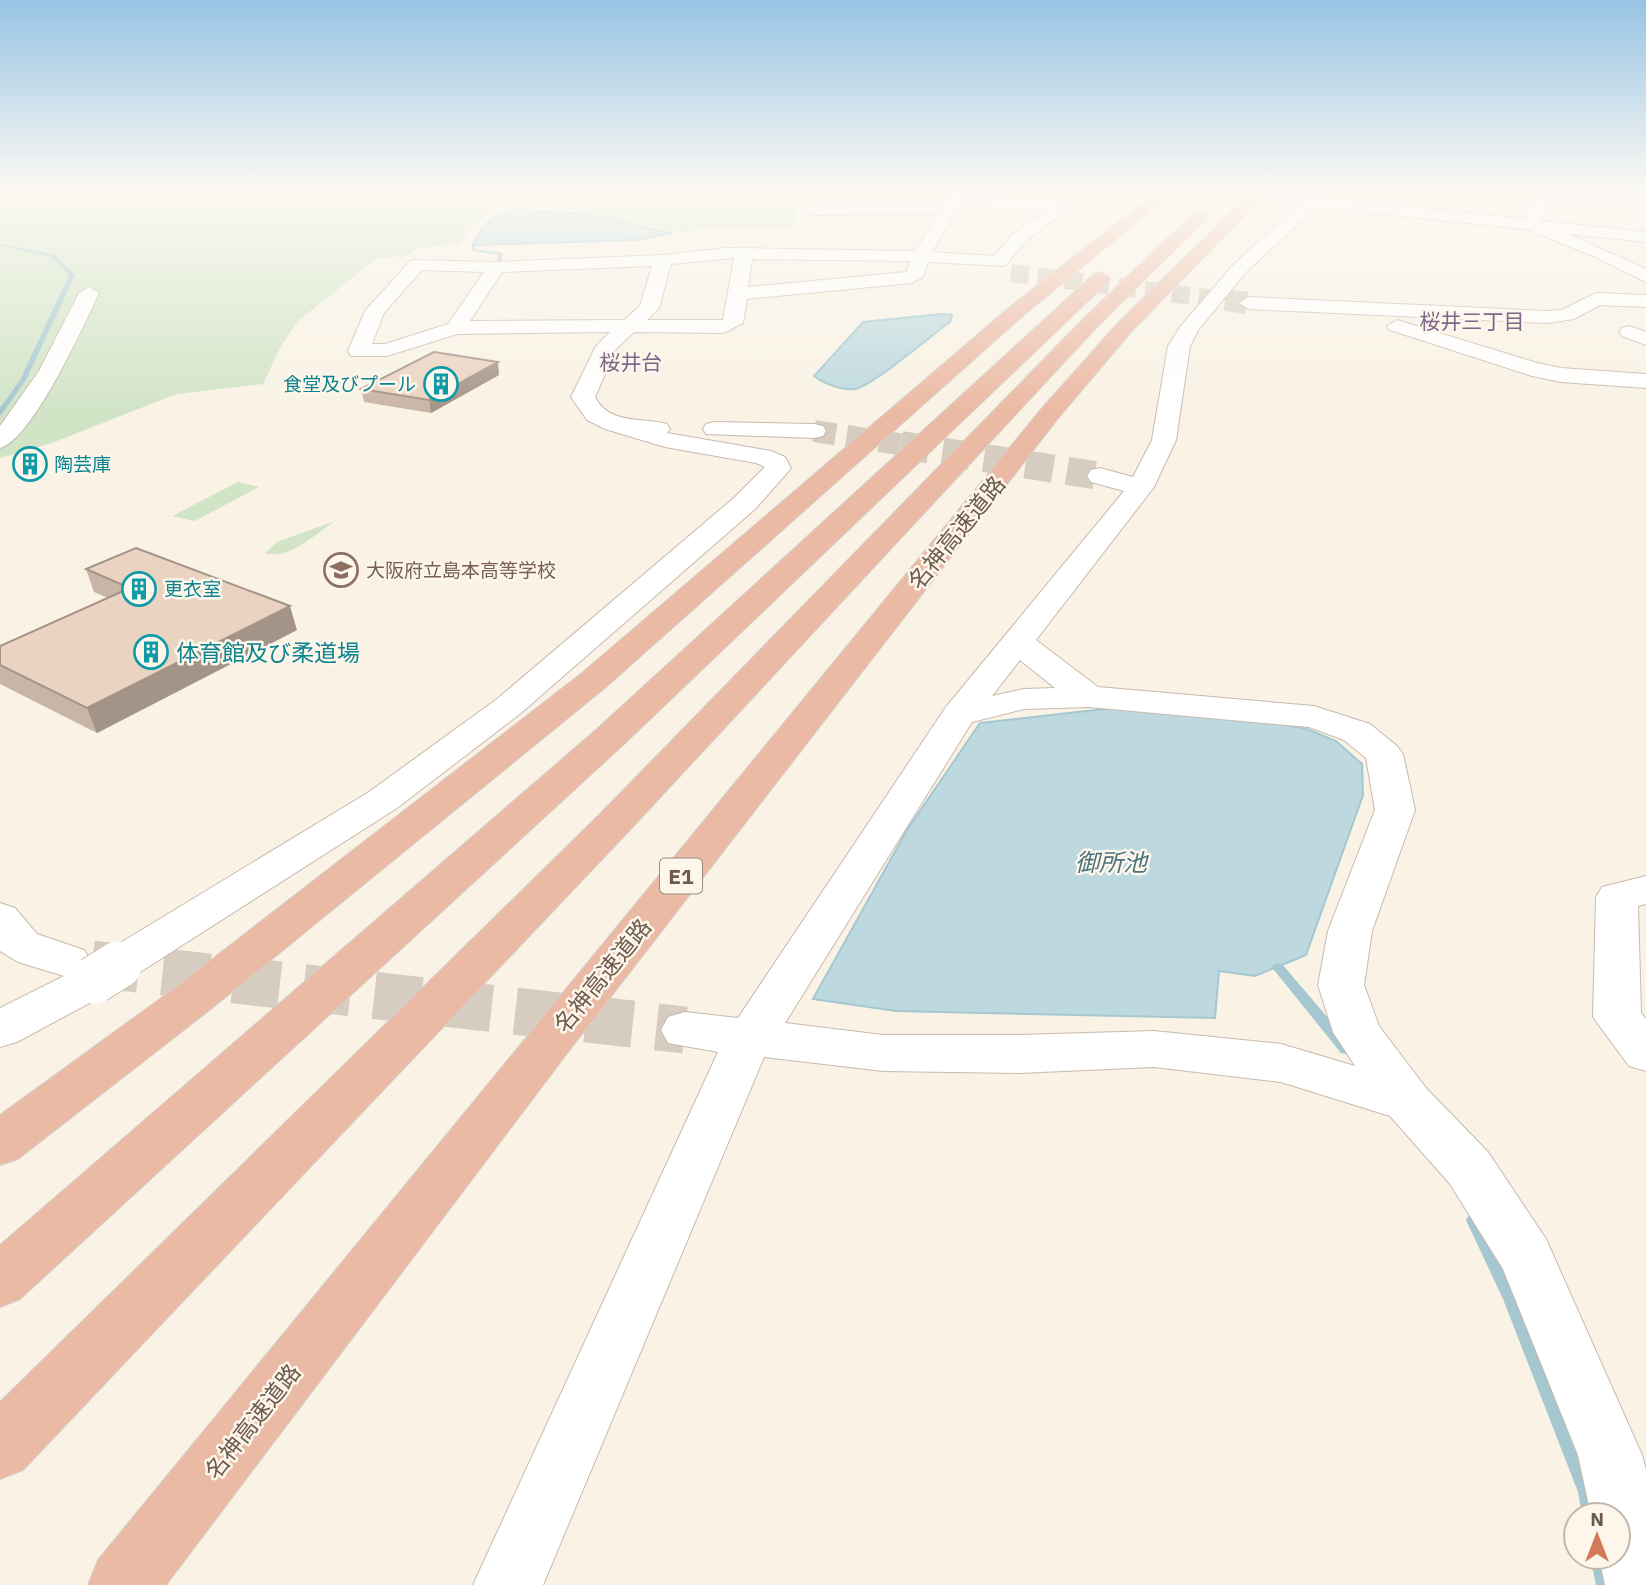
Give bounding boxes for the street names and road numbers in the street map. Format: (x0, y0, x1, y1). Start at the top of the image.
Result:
street label: 名神高速道路 (901, 469, 1011, 595)
road number: E1 (660, 858, 702, 894)
street label: 名神高速道路 (547, 912, 657, 1038)
street label: 名神高速道路 (198, 1357, 306, 1485)

